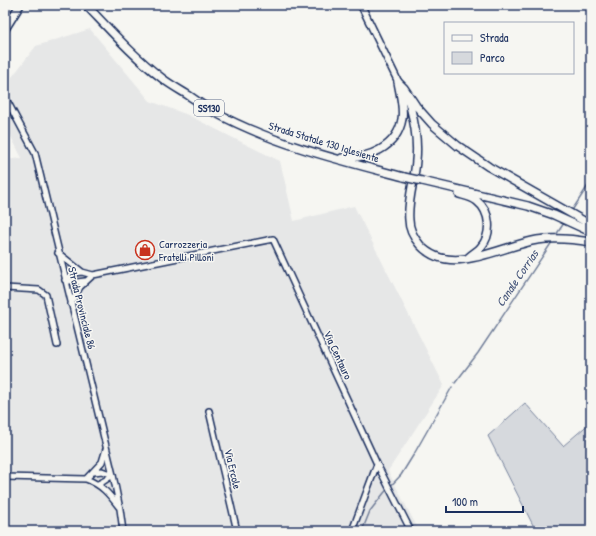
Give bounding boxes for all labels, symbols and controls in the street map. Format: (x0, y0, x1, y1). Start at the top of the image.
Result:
legend (444, 22, 574, 74)
text: Strada (480, 29, 509, 46)
text: Parco (480, 49, 505, 66)
road number: SS130 (194, 100, 224, 116)
street label: Strada Statale 130 Iglesiente (267, 118, 382, 166)
place label: Carrozzeria Fratelli Pilloni (158, 237, 214, 264)
shop icon: Carrozzeria Fratelli Pilloni (134, 239, 156, 261)
water label: Canale Corrias (492, 245, 543, 310)
street label: Strada Provinciale 86 (65, 265, 99, 351)
street label: Via Centauro (321, 328, 356, 382)
street label: Via Ercole (222, 448, 245, 491)
scale bar (446, 488, 523, 514)
text: 100 m (452, 493, 478, 510)

